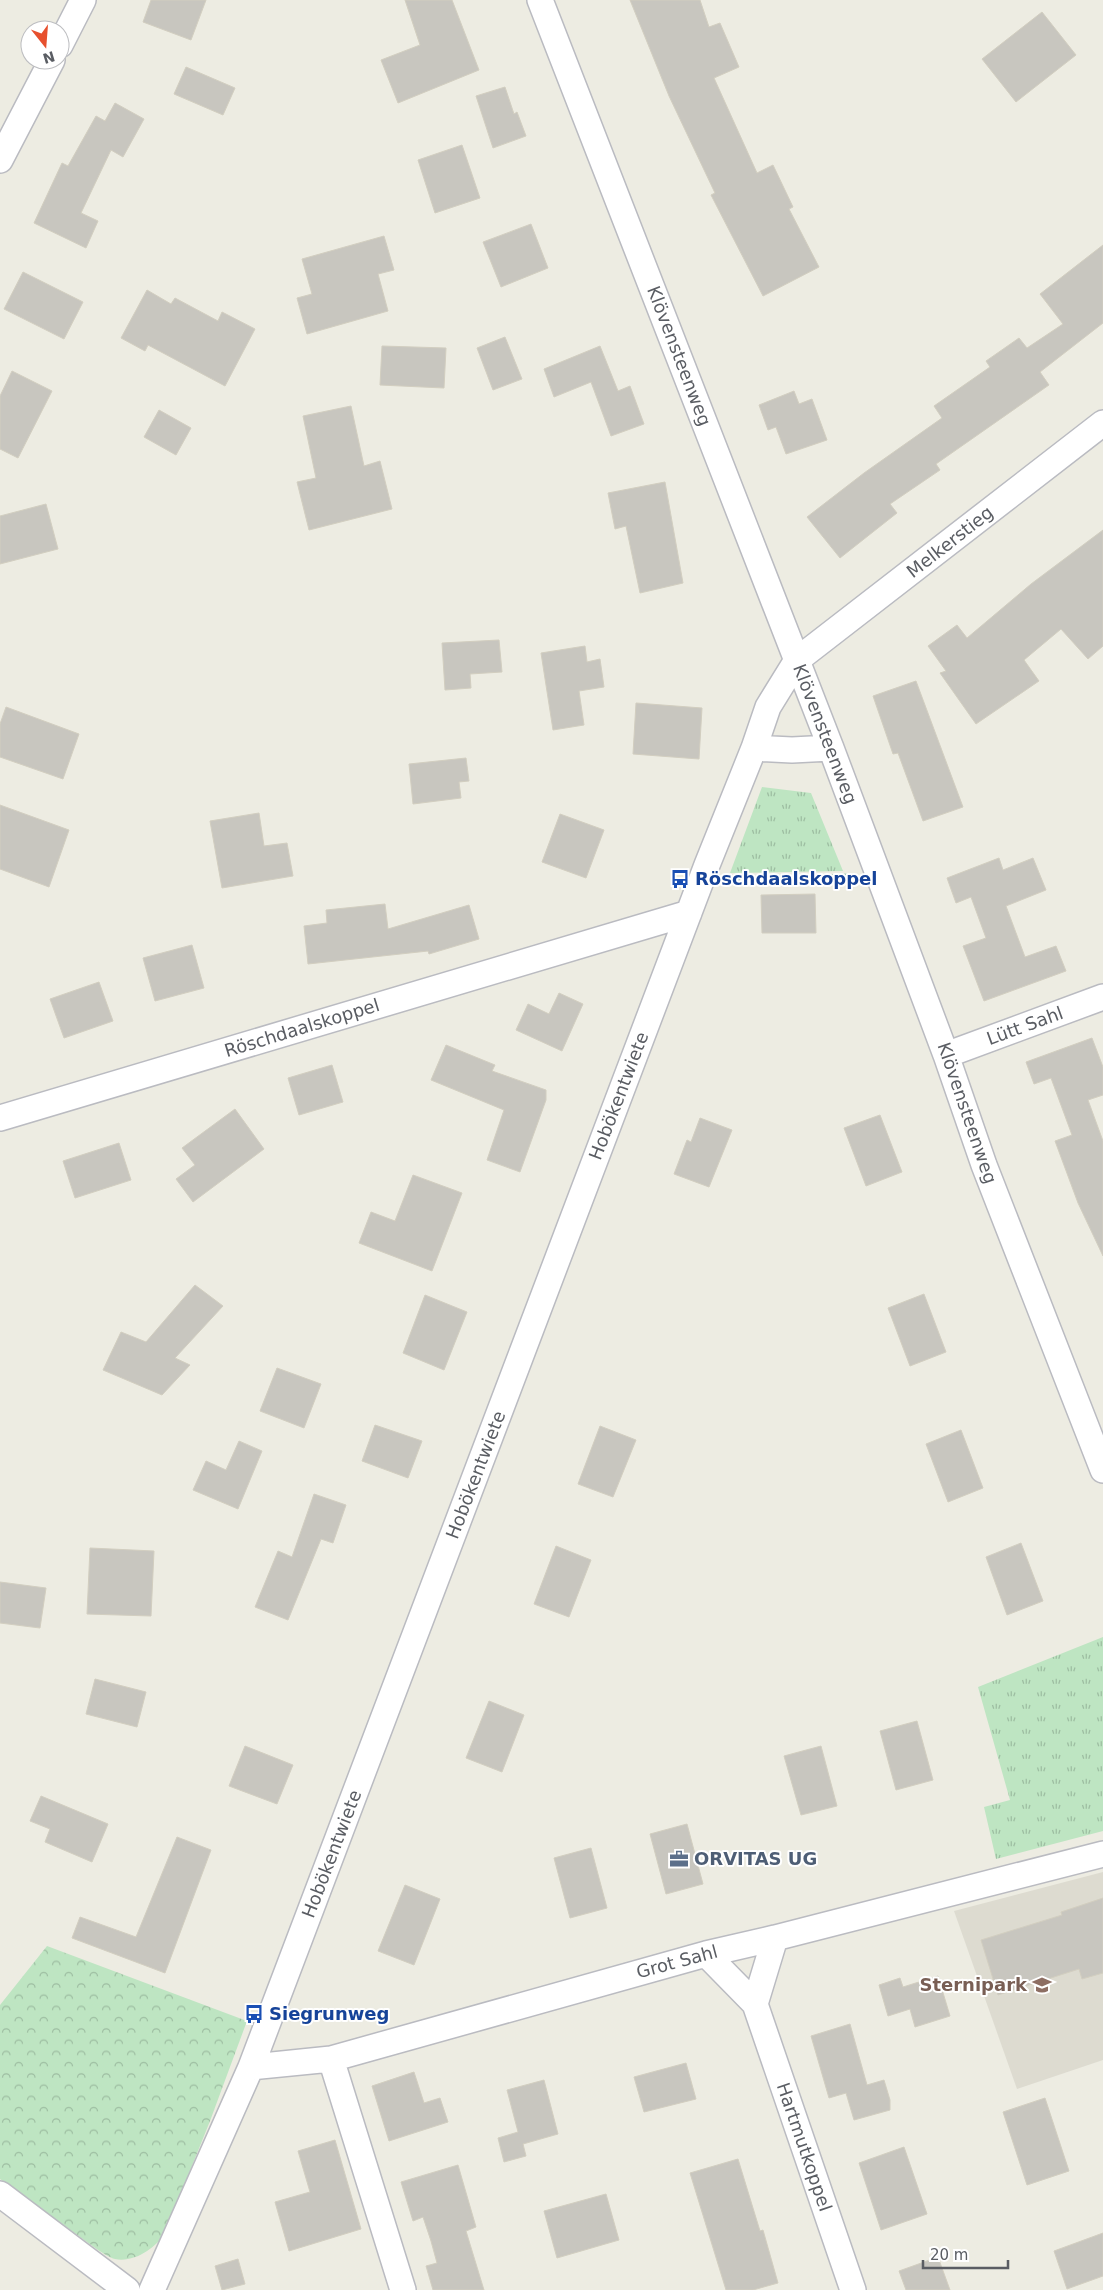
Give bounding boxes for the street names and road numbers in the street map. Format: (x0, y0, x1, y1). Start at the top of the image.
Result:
street label: Klövensteenweg (643, 283, 716, 429)
street label: Melkerstieg (902, 501, 997, 582)
street label: Klövensteenweg (789, 661, 862, 807)
street label: Röschdaalskoppel (222, 994, 382, 1061)
street label: Lütt Sahl (984, 1002, 1066, 1049)
street label: Hobökentwiete (584, 1029, 653, 1163)
street label: Klövensteenweg (933, 1039, 1002, 1186)
street label: Hobökentwiete (441, 1408, 510, 1542)
street label: Hobökentwiete (297, 1787, 366, 1921)
street label: Grot Sahl (634, 1941, 720, 1982)
street label: Hartmutkoppel (773, 2080, 836, 2214)

